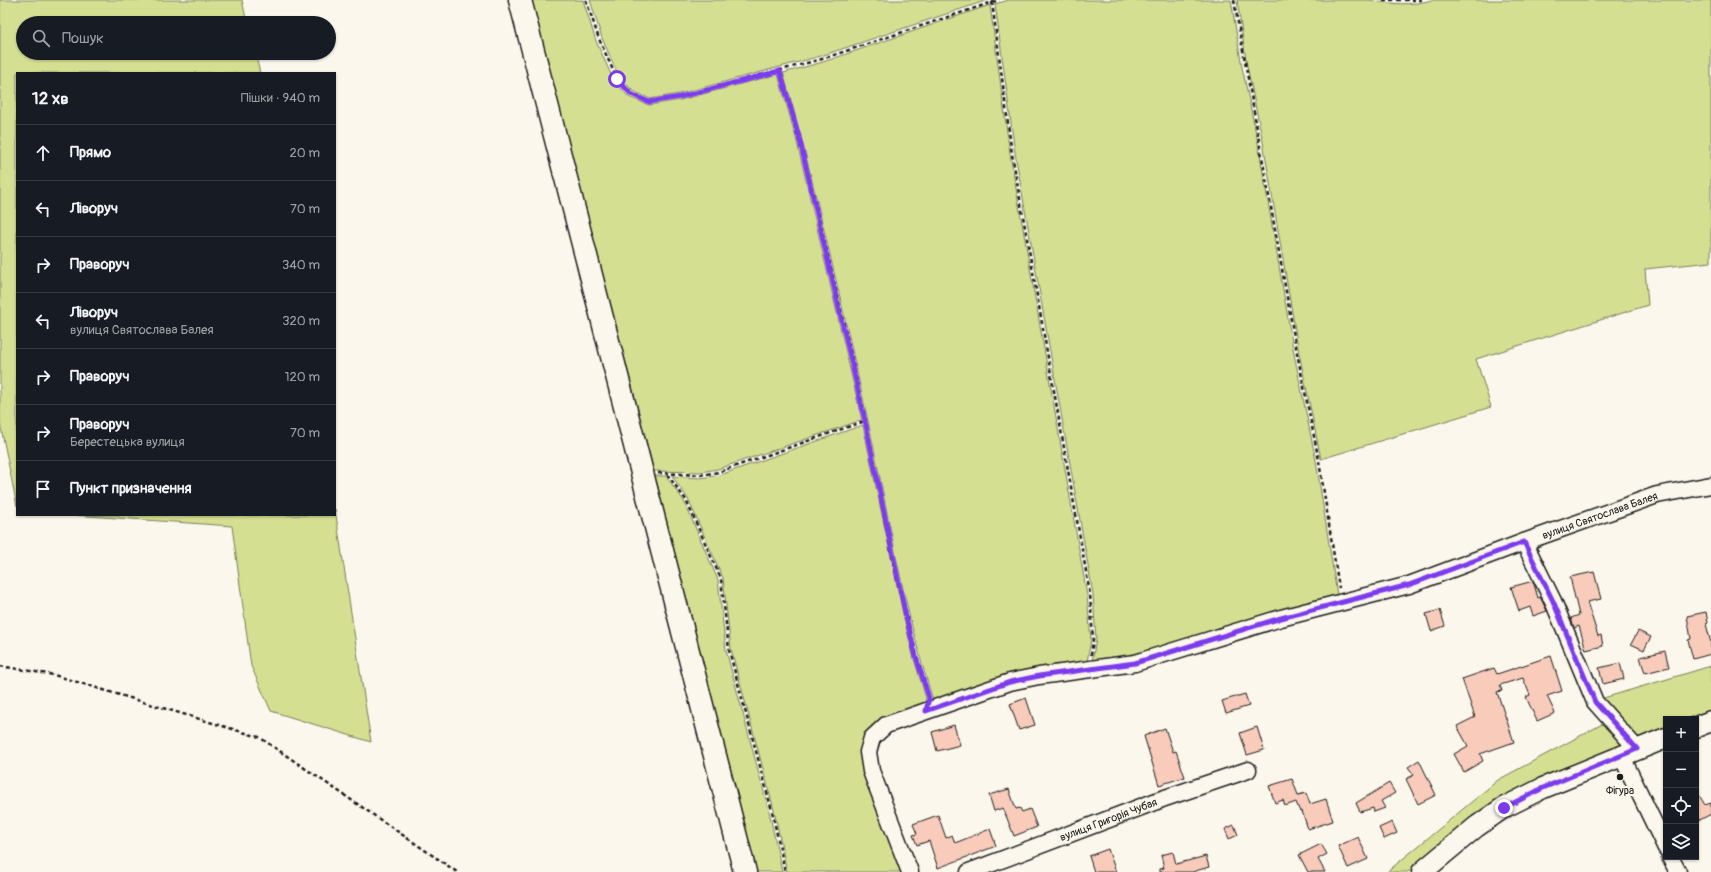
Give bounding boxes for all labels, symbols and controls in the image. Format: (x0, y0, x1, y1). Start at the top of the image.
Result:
search box (16, 16, 336, 60)
icon: search (30, 27, 52, 49)
text: Пошук (62, 29, 104, 48)
route start (608, 70, 626, 88)
text: 12 хв (32, 88, 69, 109)
text: Пішки · 940 m (241, 90, 320, 106)
icon: ahead (32, 142, 54, 164)
text: Прямо (70, 143, 111, 162)
text: 20 m (289, 145, 320, 161)
icon: left (32, 198, 54, 220)
text: Ліворуч (70, 199, 118, 218)
text: 70 m (290, 201, 320, 217)
icon: right (32, 254, 54, 276)
text: Праворуч (70, 255, 130, 274)
text: 340 m (282, 257, 320, 273)
text: Ліворуч (70, 303, 118, 322)
icon: left (32, 310, 54, 332)
text: 320 m (282, 313, 320, 329)
text: вулиця Святослава Балея (70, 322, 214, 338)
icon: right (32, 366, 54, 388)
text: Праворуч (70, 367, 130, 386)
text: 120 m (284, 369, 320, 385)
text: Праворуч (70, 415, 130, 434)
icon: right (32, 422, 54, 444)
text: 70 m (290, 425, 320, 441)
text: Берестецька вулиця (70, 434, 185, 450)
icon: arrive (32, 478, 54, 500)
text: Пункт призначення (70, 479, 191, 498)
street label: вулиця Святослава Балея (1540, 489, 1659, 542)
map controls (1663, 716, 1699, 860)
button: + (1663, 716, 1699, 752)
button: − (1663, 752, 1699, 788)
marker: Фігура (1615, 772, 1625, 782)
place label: Фігура (1606, 784, 1634, 797)
button: locate (1663, 788, 1699, 824)
street label: вулиця Григорія Чубая (1058, 795, 1159, 844)
route end (1495, 799, 1513, 817)
button: layers (1663, 824, 1699, 860)

